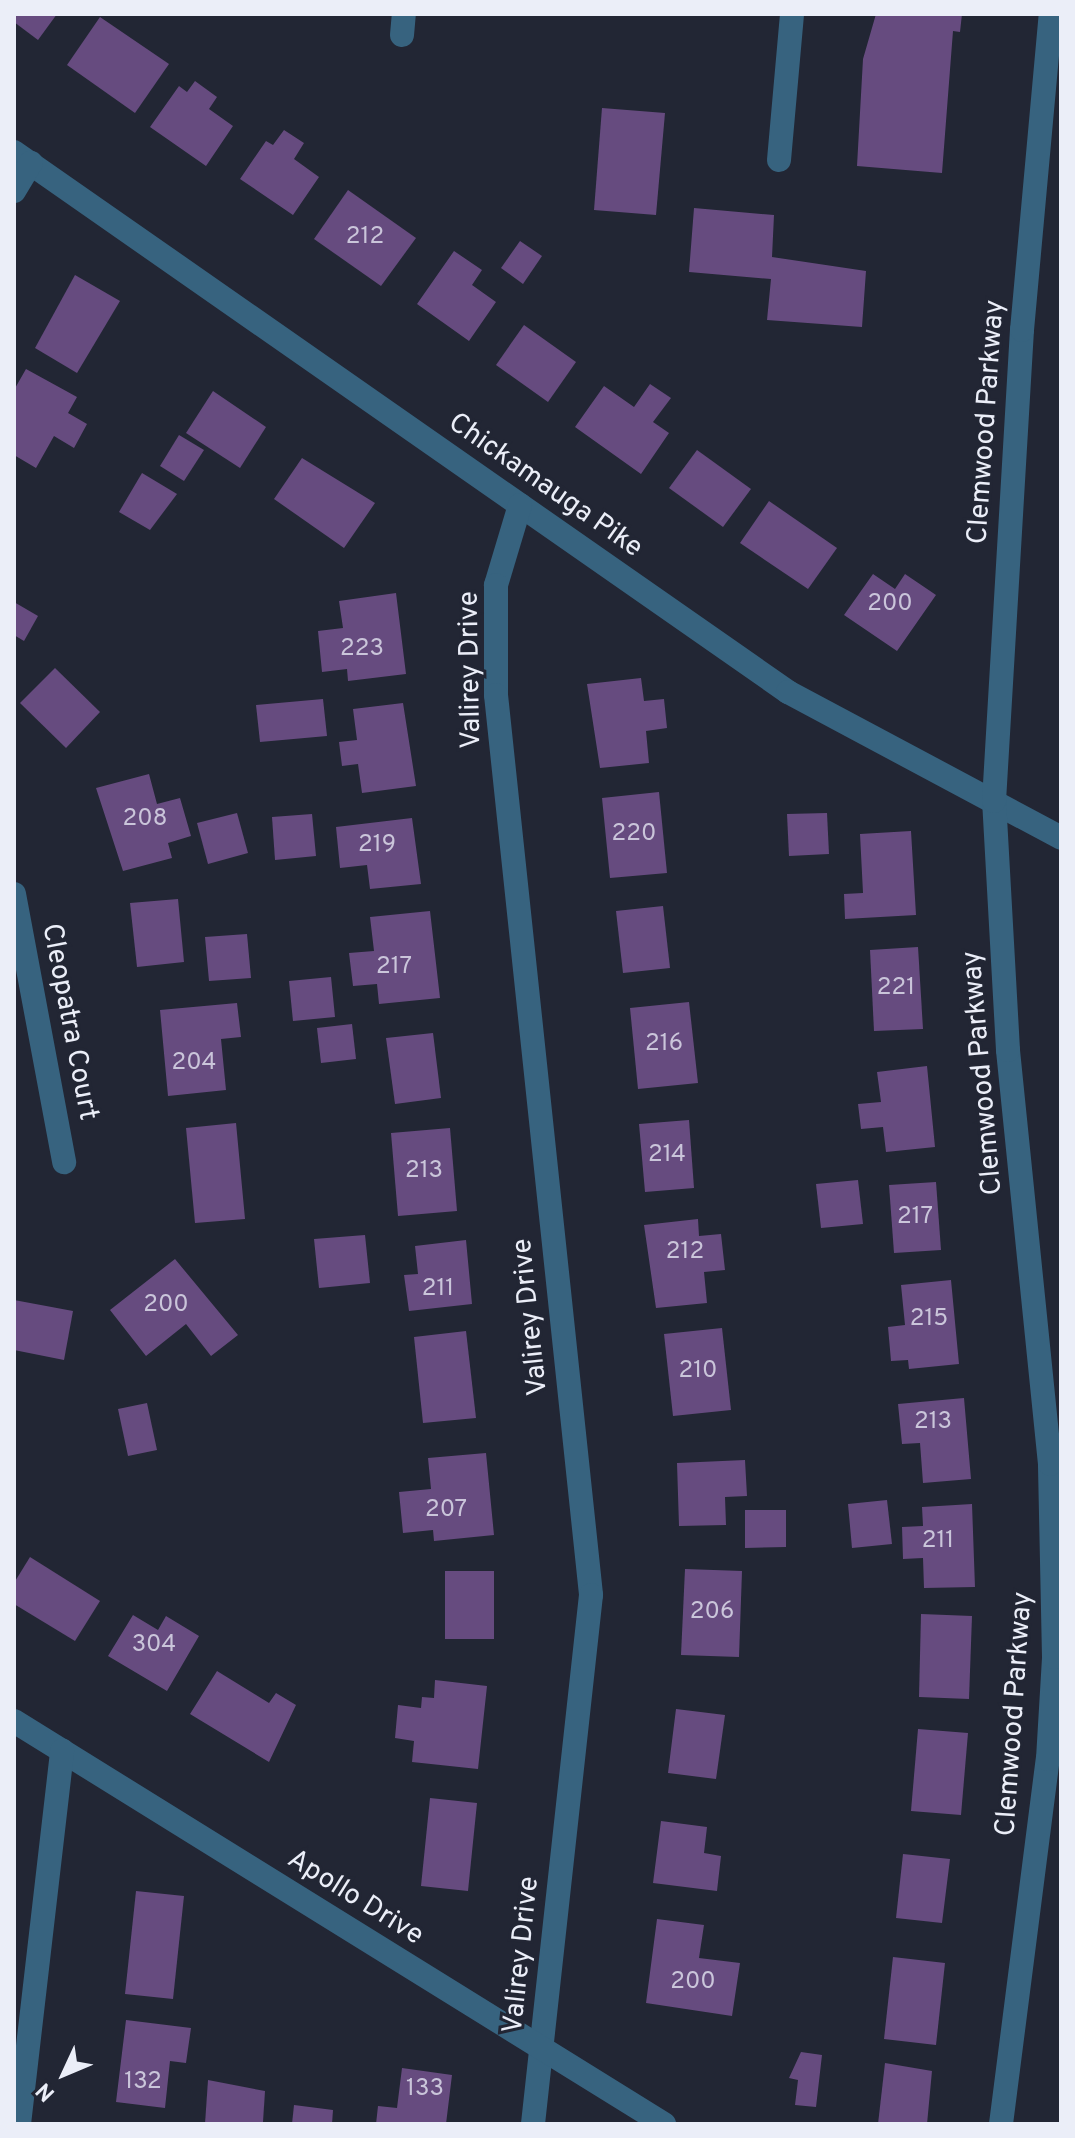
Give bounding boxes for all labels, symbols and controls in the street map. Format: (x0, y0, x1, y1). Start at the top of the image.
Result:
house number: 212 (346, 224, 384, 252)
street label: Clemwood Parkway (962, 299, 1012, 545)
street label: Chickamauga Pike (441, 406, 649, 566)
street label: Valirey Drive (453, 591, 489, 749)
house number: 200 (867, 591, 913, 619)
house number: 223 (340, 636, 384, 664)
house number: 208 (123, 806, 167, 834)
house number: 220 (612, 821, 656, 849)
house number: 219 (358, 832, 396, 860)
street label: Cleopatra Court (33, 921, 105, 1123)
street label: Clemwood Parkway (956, 949, 1010, 1197)
house number: 217 (376, 954, 412, 982)
house number: 221 (877, 975, 915, 1003)
house number: 216 (645, 1031, 683, 1059)
house number: 204 (172, 1050, 216, 1078)
house number: 214 (648, 1142, 686, 1170)
house number: 213 (405, 1158, 443, 1186)
house number: 217 (897, 1204, 933, 1232)
street label: Valirey Drive (506, 1237, 556, 1397)
house number: 212 (666, 1239, 704, 1267)
house number: 211 (422, 1276, 454, 1304)
house number: 200 (143, 1292, 189, 1320)
house number: 215 (910, 1306, 948, 1334)
house number: 210 (678, 1358, 718, 1386)
house number: 213 (914, 1409, 952, 1437)
house number: 207 (425, 1497, 467, 1525)
house number: 211 (922, 1528, 954, 1556)
street label: Clemwood Parkway (990, 1591, 1040, 1837)
house number: 206 (690, 1599, 734, 1627)
house number: 304 (132, 1632, 176, 1660)
street label: Apollo Drive (281, 1843, 429, 1953)
street label: Valirey Drive (497, 1875, 547, 2035)
house number: 200 (670, 1969, 716, 1997)
north arrow (24, 2034, 104, 2114)
house number: 132 (124, 2069, 162, 2097)
text: N (31, 2076, 62, 2106)
house number: 133 (406, 2076, 444, 2104)

